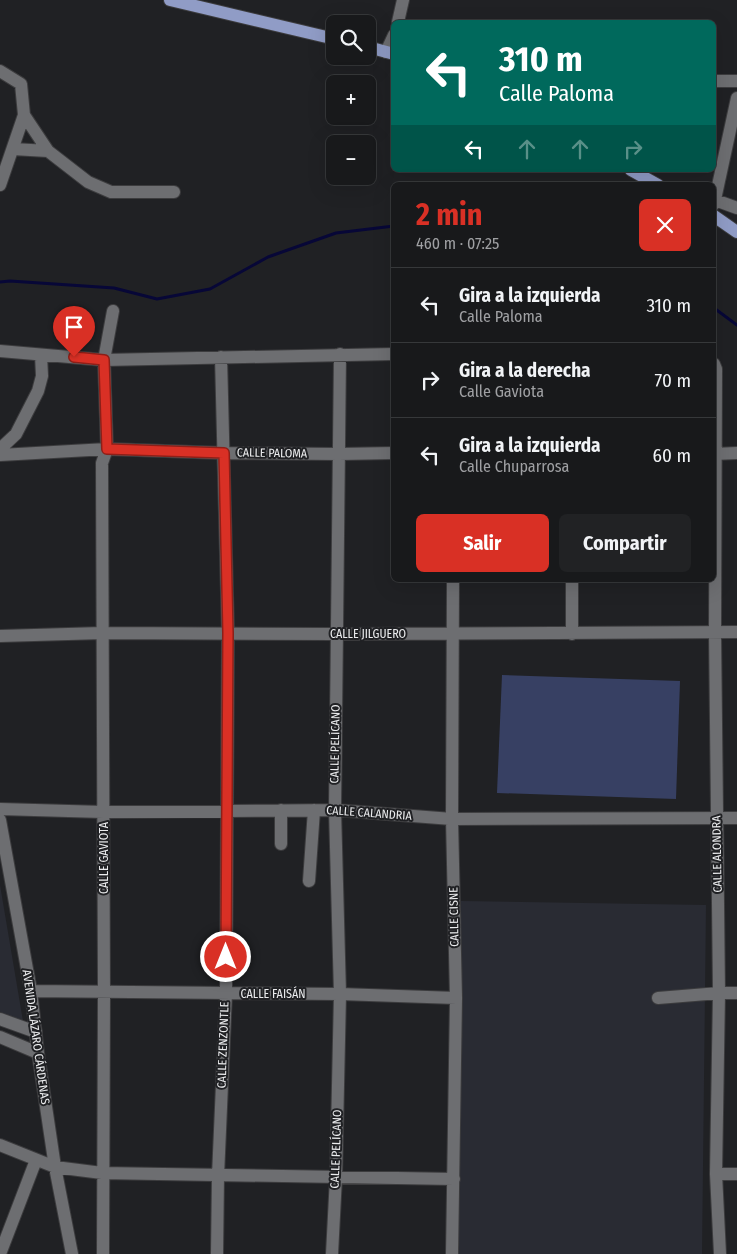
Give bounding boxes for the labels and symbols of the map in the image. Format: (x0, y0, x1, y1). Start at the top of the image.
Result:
pin (53, 306, 95, 357)
street label: CALLE PALOMA (237, 445, 308, 461)
street label: CALLE JILGUERO (330, 627, 406, 641)
street label: CALLE PELÍCANO (326, 704, 343, 784)
street label: CALLE CALANDRIA (326, 803, 413, 823)
street label: CALLE ALONDRA (709, 815, 725, 893)
street label: CALLE GAVIOTA (97, 821, 111, 894)
street label: CALLE CISNE (446, 887, 462, 947)
position arrow (199, 930, 251, 982)
street label: AVENIDA LÁZARO CÁRDENAS (20, 969, 53, 1105)
street label: CALLE FAISÁN (240, 986, 306, 1001)
street label: CALLE ZENZONTLE (214, 1001, 232, 1089)
street label: CALLE PELÍCANO (327, 1109, 344, 1189)

